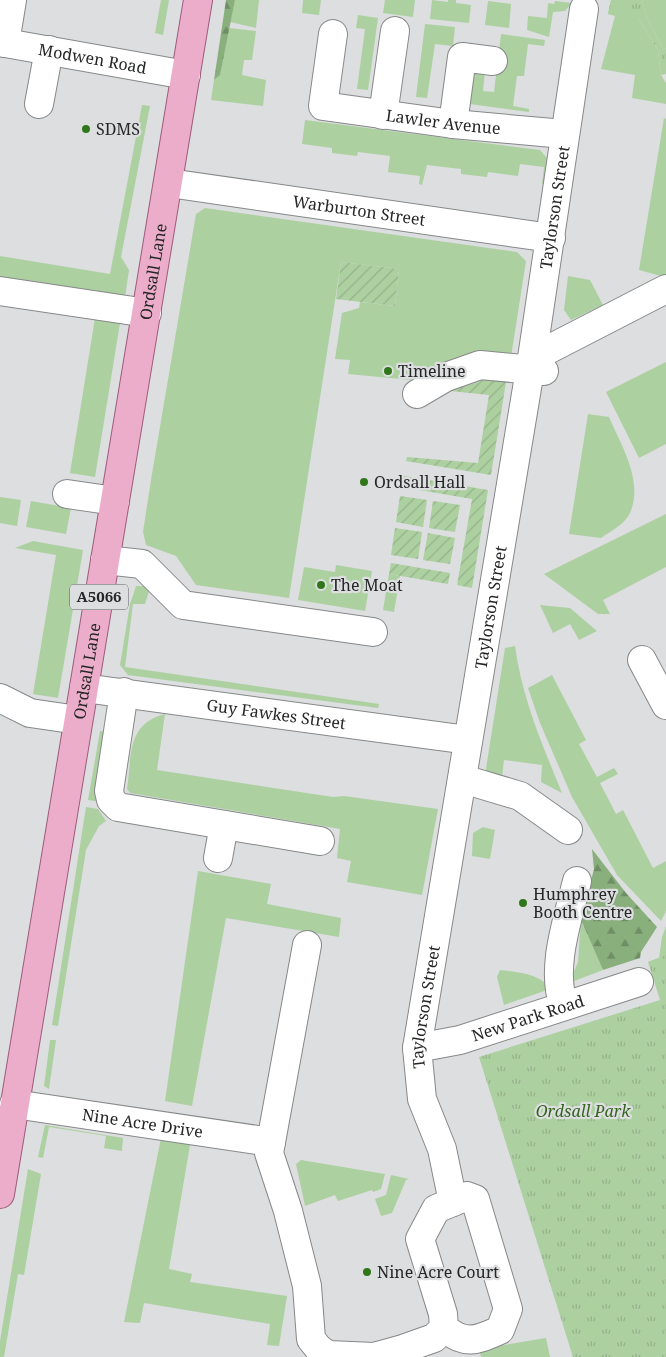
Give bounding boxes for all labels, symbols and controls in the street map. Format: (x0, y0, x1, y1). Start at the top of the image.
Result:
street label: Modwen Road (37, 38, 149, 79)
street label: Lawler Avenue (385, 104, 501, 139)
place label: SDMS (96, 118, 140, 140)
marker: SDMS (80, 123, 92, 135)
street label: Taylorson Street (534, 144, 575, 271)
street label: Warburton Street (291, 190, 427, 231)
street label: Ordsall Lane (134, 222, 172, 321)
place label: Timeline (398, 360, 466, 382)
marker: Timeline (382, 365, 394, 377)
place label: Ordsall Hall (374, 471, 465, 493)
marker: Ordsall Hall (358, 476, 370, 488)
street label: Taylorson Street (469, 544, 512, 670)
place label: The Moat (331, 574, 403, 596)
marker: The Moat (315, 579, 327, 591)
road number: A5066 (70, 584, 128, 610)
street label: Ordsall Lane (68, 621, 106, 721)
street label: Guy Fawkes Street (205, 694, 348, 734)
place label: Humphrey Booth Centre (533, 883, 632, 923)
marker: Humphrey Booth Centre (517, 897, 529, 909)
street label: Taylorson Street (406, 943, 445, 1069)
street label: New Park Road (469, 989, 587, 1047)
park label: Ordsall Park (536, 1100, 631, 1122)
street label: Nine Acre Drive (81, 1103, 204, 1143)
place label: Nine Acre Court (377, 1261, 499, 1283)
marker: Nine Acre Court (361, 1266, 373, 1278)

